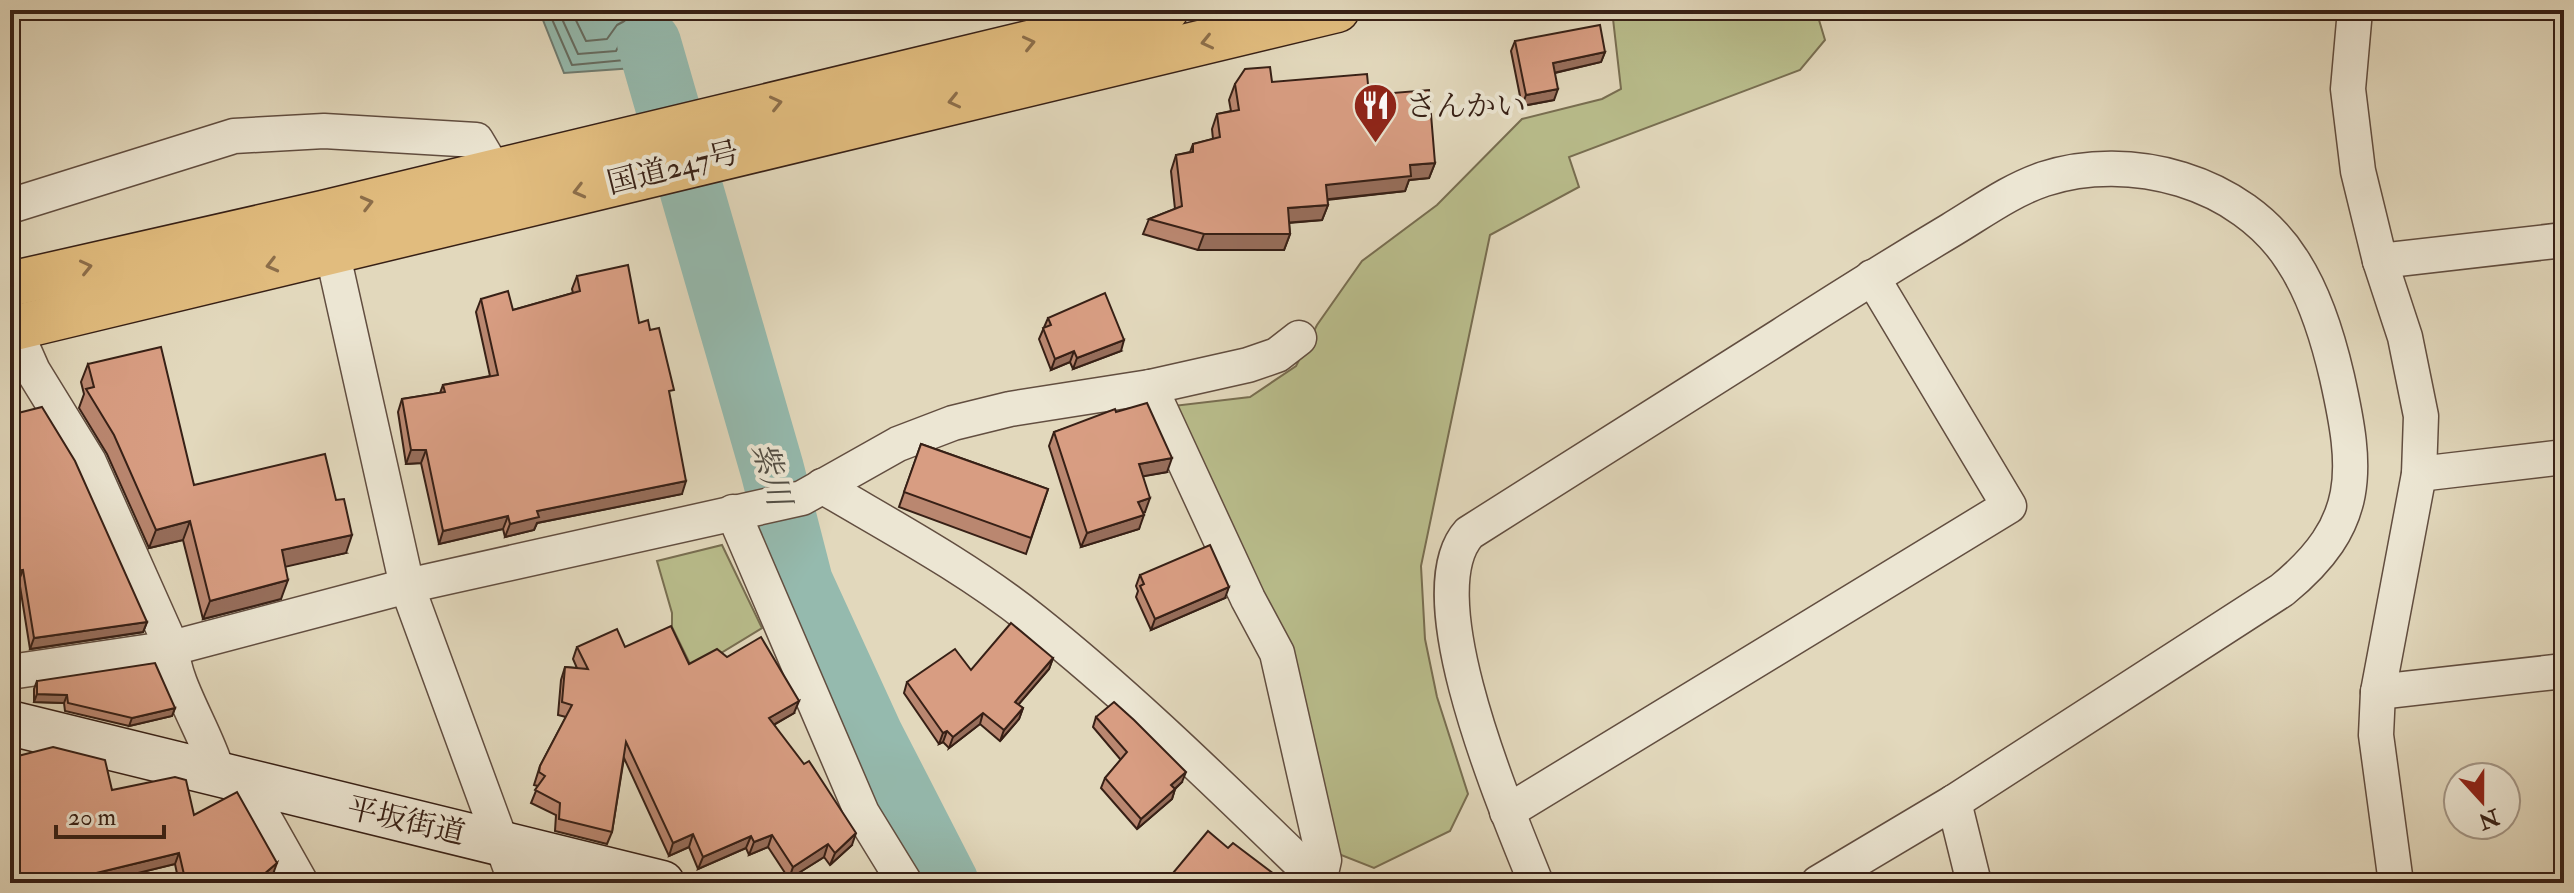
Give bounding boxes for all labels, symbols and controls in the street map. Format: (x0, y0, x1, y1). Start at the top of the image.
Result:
one-way arrow (1200, 32, 1214, 49)
one-way arrow (1021, 35, 1035, 52)
restaurant icon: さんかい (1351, 82, 1399, 145)
place label: さんかい (1406, 88, 1526, 125)
one-way arrow (947, 92, 961, 109)
one-way arrow (768, 95, 782, 112)
street label: 国道247号 (603, 134, 743, 202)
one-way arrow (573, 182, 587, 199)
one-way arrow (360, 195, 373, 212)
one-way arrow (266, 256, 280, 273)
one-way arrow (79, 259, 92, 276)
water label: 紫川 (743, 438, 800, 513)
north arrow (2442, 761, 2522, 841)
scale bar (56, 789, 164, 839)
street label: 平坂街道 (343, 789, 469, 853)
text: 20 m (68, 802, 117, 833)
text: N (2474, 802, 2504, 835)

